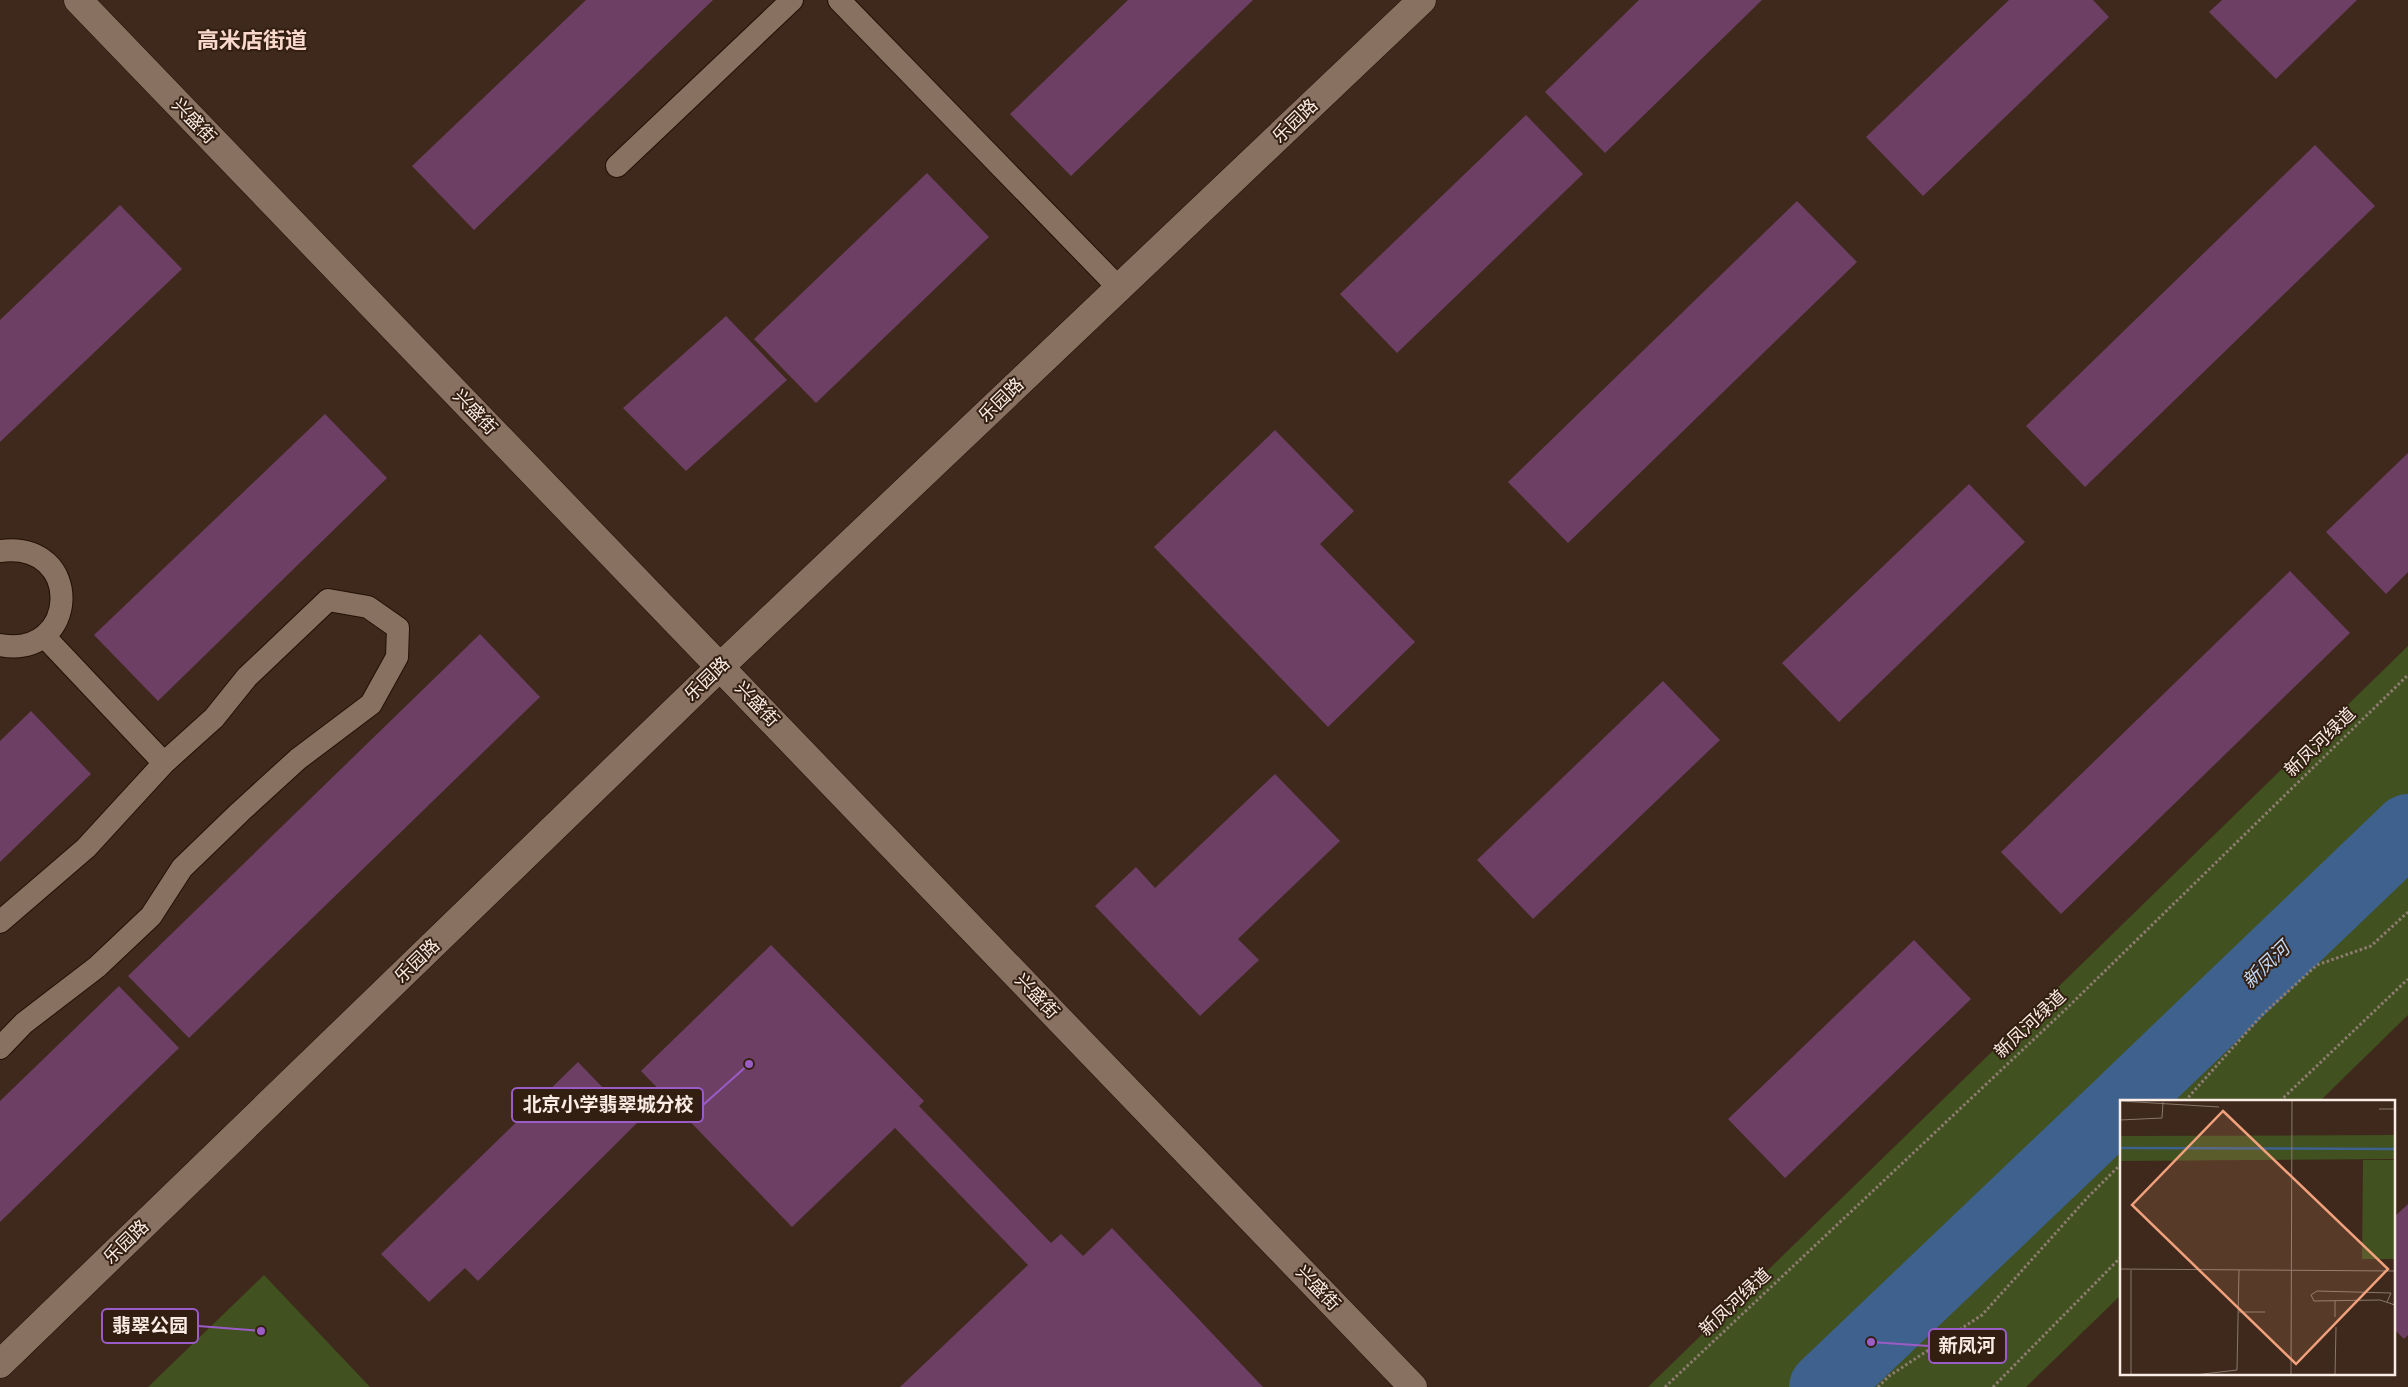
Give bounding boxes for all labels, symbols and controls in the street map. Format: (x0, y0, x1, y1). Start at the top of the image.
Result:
district label: 高米店街道 (197, 27, 307, 54)
street label: 兴盛街 (167, 94, 221, 148)
street label: 乐园路 (1268, 94, 1322, 148)
street label: 乐园路 (974, 373, 1028, 427)
street label: 兴盛街 (448, 385, 502, 439)
street label: 乐园路 (680, 652, 734, 706)
street label: 兴盛街 (730, 677, 784, 731)
street label: 新凤河绿道 (2280, 703, 2360, 781)
street label: 乐园路 (390, 934, 444, 988)
water label: 新凤河 (2238, 934, 2297, 993)
street label: 兴盛街 (1010, 969, 1064, 1023)
street label: 新凤河绿道 (1990, 985, 2070, 1063)
callout: 北京小学翡翠城分校 (512, 1088, 703, 1122)
text: 北京小学翡翠城分校 (522, 1093, 694, 1116)
inset map (2120, 1100, 2396, 1374)
street label: 乐园路 (99, 1215, 153, 1269)
street label: 兴盛街 (1291, 1261, 1345, 1315)
street label: 新凤河绿道 (1695, 1263, 1775, 1341)
callout: 翡翠公园 (102, 1309, 198, 1343)
text: 翡翠公园 (112, 1314, 188, 1337)
callout: 新凤河 (1929, 1329, 2006, 1363)
text: 新凤河 (1938, 1334, 1996, 1357)

